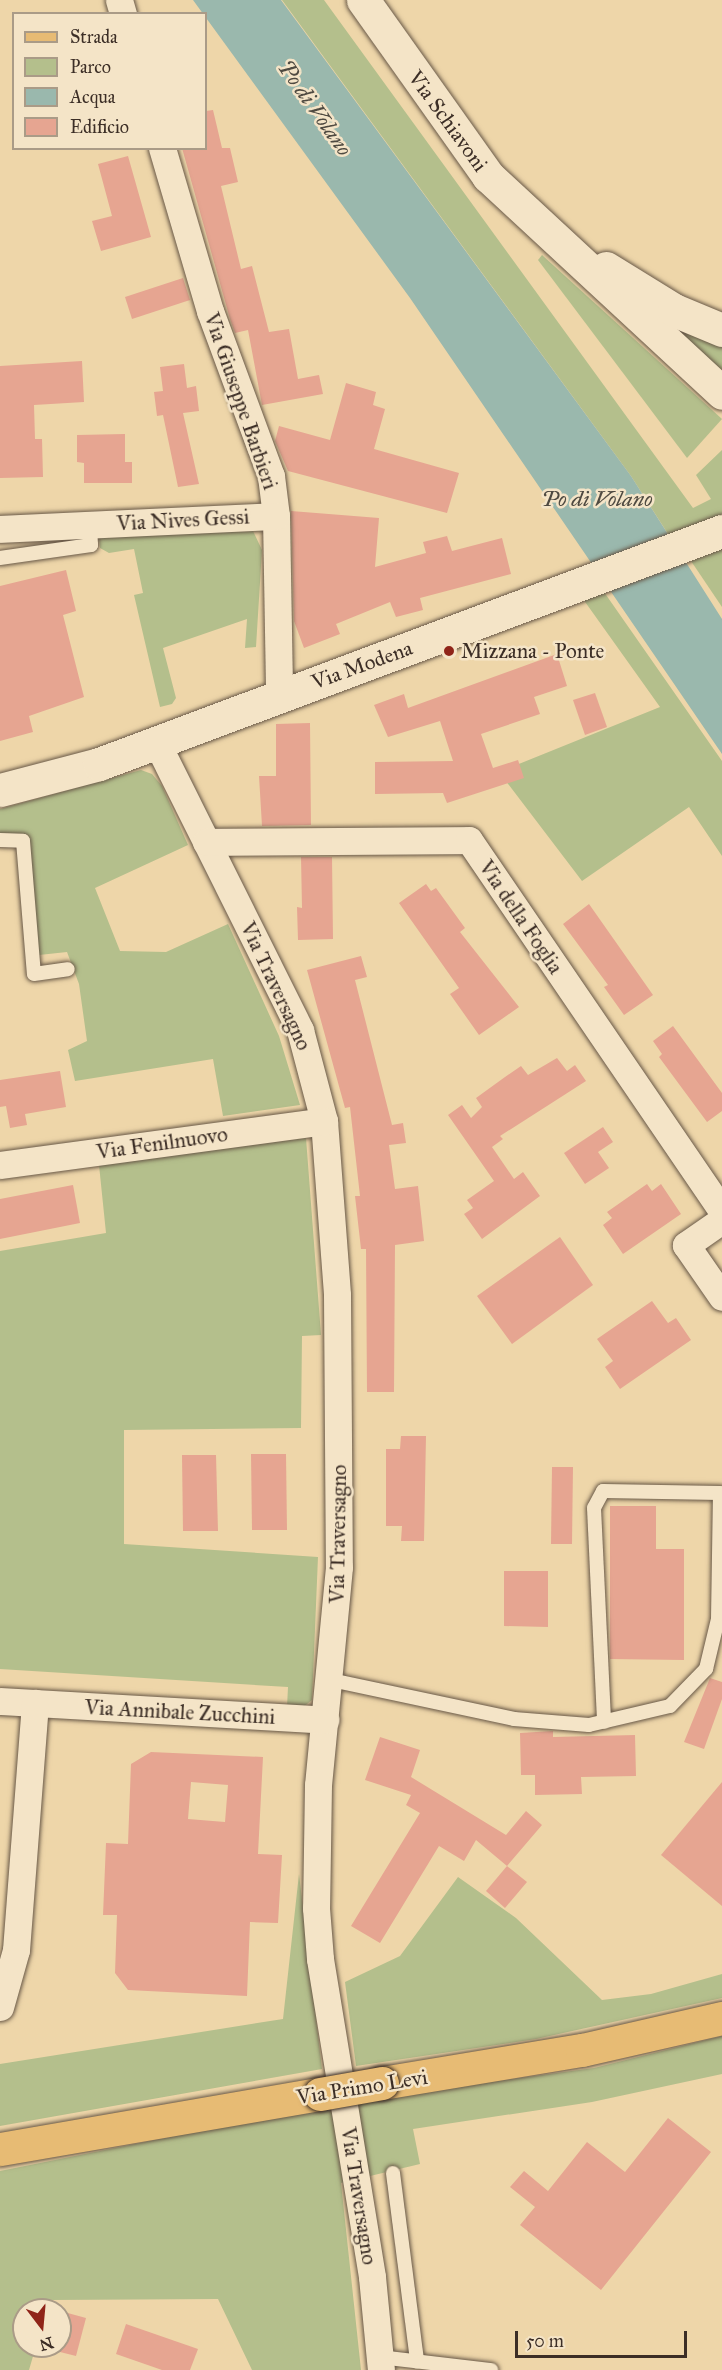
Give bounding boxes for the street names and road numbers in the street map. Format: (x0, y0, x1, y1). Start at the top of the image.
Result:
street label: Via Schiavoni (403, 66, 493, 176)
street label: Via Giuseppe Barbieri (199, 309, 283, 493)
street label: Via Nives Gessi (116, 504, 250, 536)
street label: Via Modena (308, 635, 416, 695)
street label: Via della Foglia (474, 855, 568, 979)
street label: Via Traversagno (235, 918, 317, 1054)
street label: Via Fenilnuovo (95, 1121, 229, 1165)
street label: Via Traversagno (324, 1464, 352, 1604)
street label: Via Annibale Zucchini (84, 1694, 276, 1730)
street label: Via Primo Levi (295, 2064, 429, 2110)
street label: Via Traversagno (336, 2125, 382, 2267)

